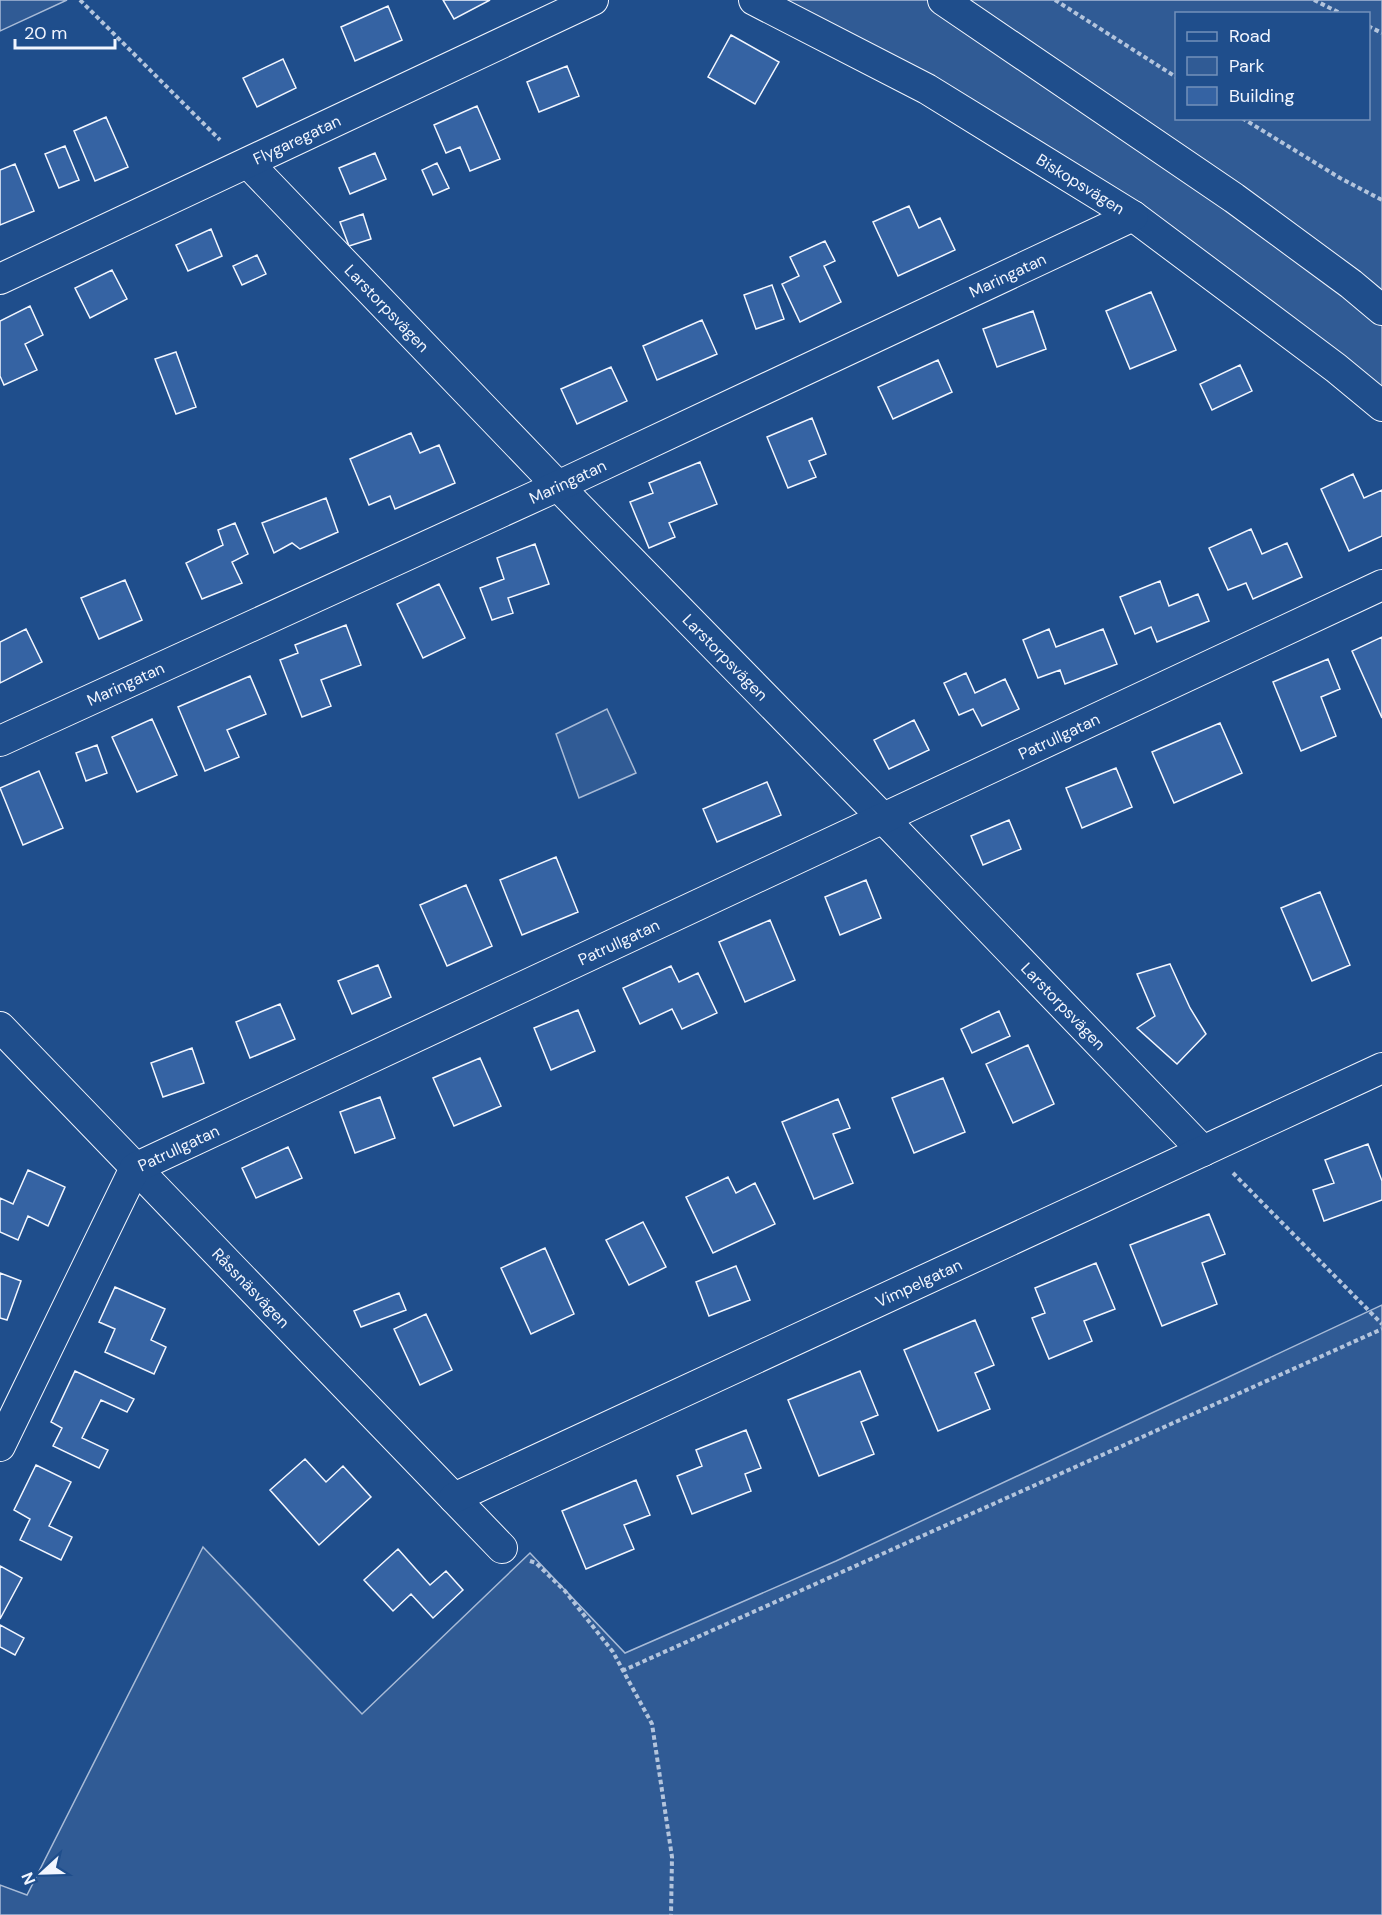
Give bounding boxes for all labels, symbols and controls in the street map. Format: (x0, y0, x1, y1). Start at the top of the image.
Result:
scale bar (15, 12, 116, 50)
legend (1175, 12, 1370, 120)
text: 20 m (24, 21, 67, 45)
text: Road (1229, 24, 1271, 48)
text: Park (1229, 54, 1265, 78)
text: Building (1229, 84, 1294, 108)
street label: Flygaregatan (250, 110, 344, 169)
street label: Biskopsvägen (1032, 149, 1128, 219)
street label: Maringatan (966, 248, 1050, 303)
street label: Larstorpsvägen (340, 260, 434, 357)
street label: Maringatan (526, 455, 610, 509)
street label: Larstorpsvägen (678, 609, 772, 705)
street label: Maringatan (84, 657, 168, 711)
street label: Patrullgatan (1015, 708, 1103, 765)
street label: Patrullgatan (575, 914, 663, 970)
street label: Larstorpsvägen (1016, 958, 1110, 1055)
street label: Patrullgatan (135, 1120, 223, 1176)
street label: Råssnäsvägen (207, 1244, 294, 1332)
street label: Vimpelgatan (872, 1254, 965, 1312)
north arrow (12, 1843, 72, 1903)
text: N (17, 1869, 40, 1888)

